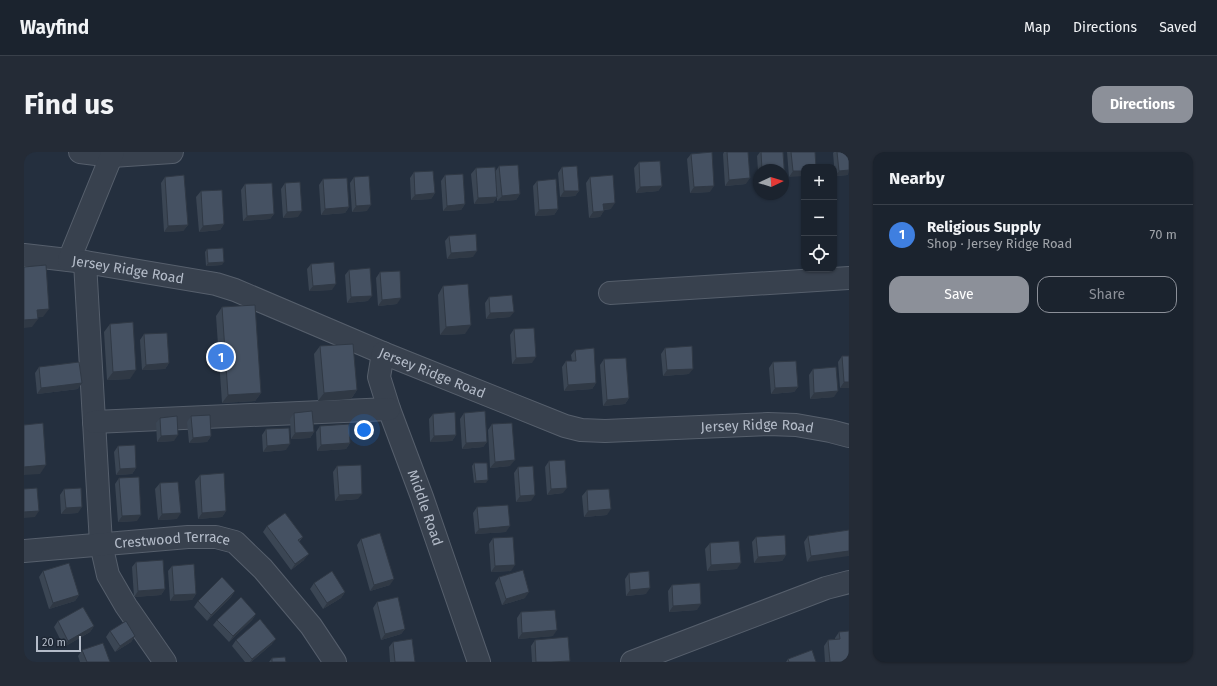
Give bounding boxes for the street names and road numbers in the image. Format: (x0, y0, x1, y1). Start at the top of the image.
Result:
street label: Jersey Ridge Road (71, 253, 185, 287)
street label: Jersey Ridge Road (376, 344, 488, 402)
street label: Jersey Ridge Road (700, 416, 815, 437)
street label: Middle Road (404, 468, 446, 548)
street label: Crestwood Terrace (114, 529, 232, 552)

